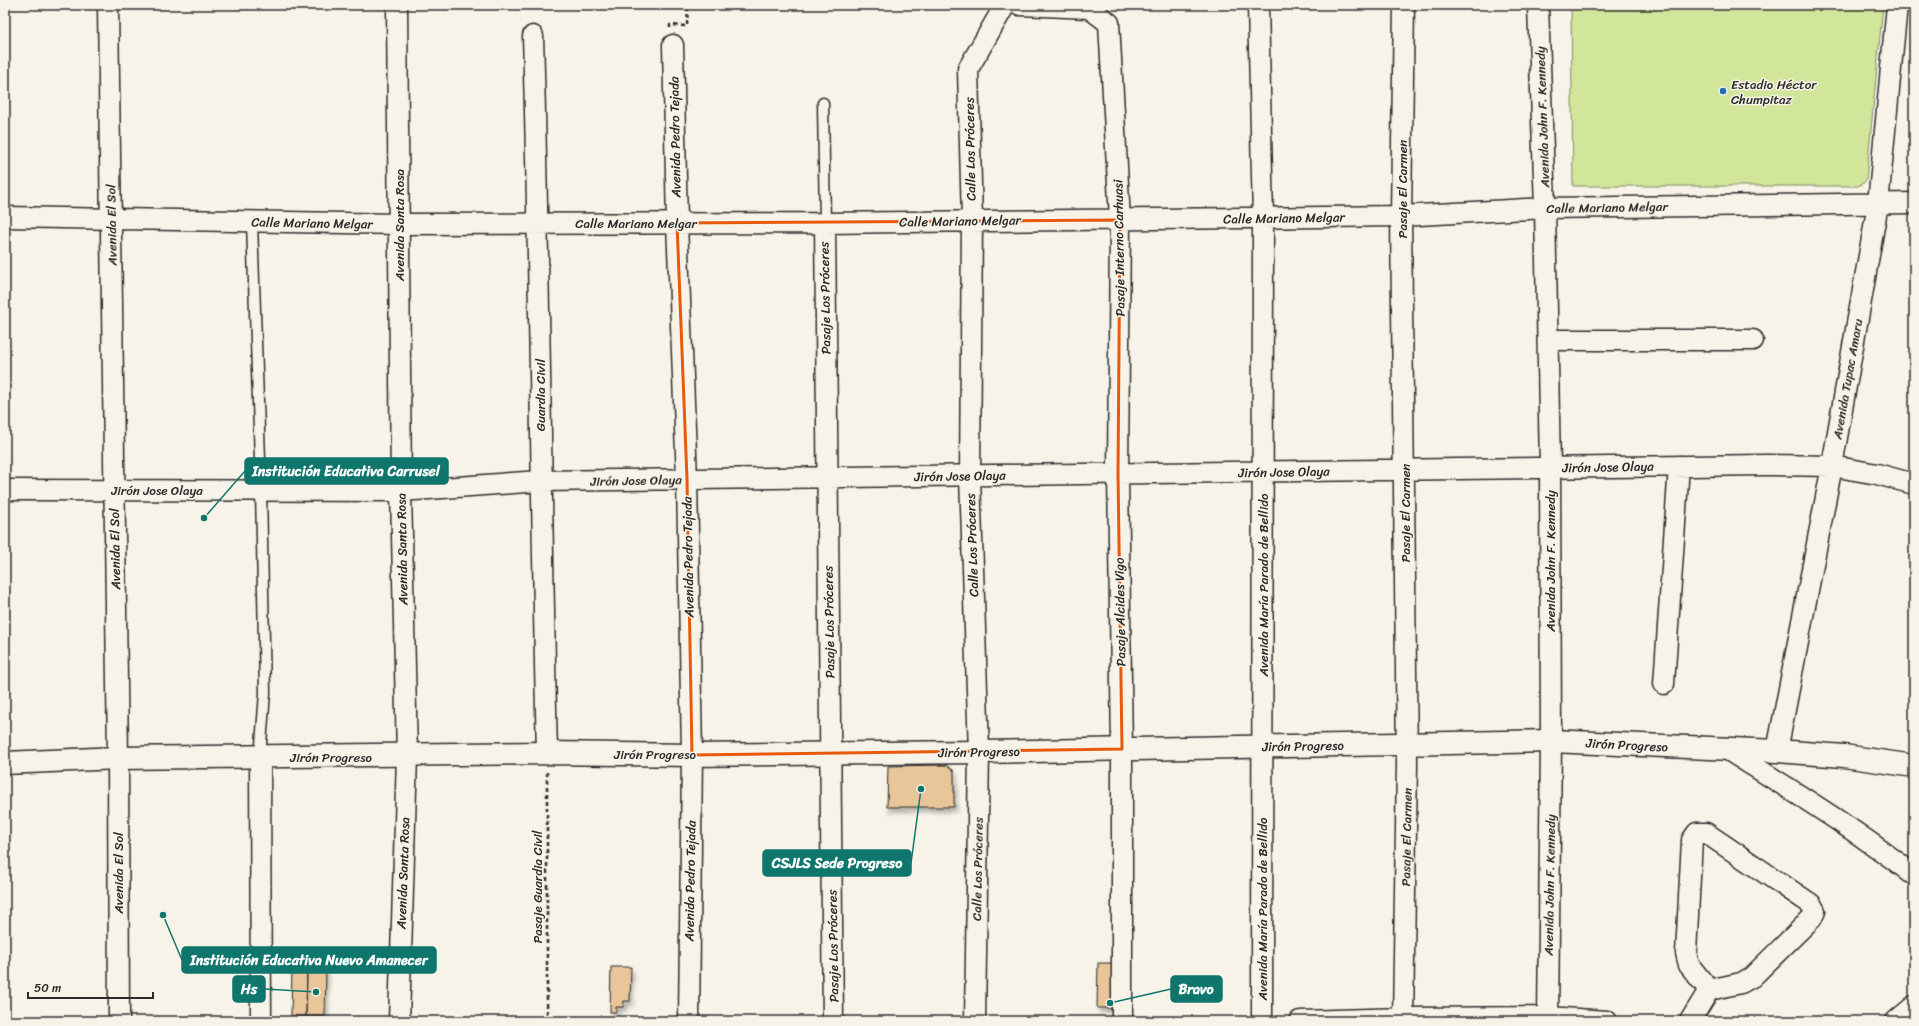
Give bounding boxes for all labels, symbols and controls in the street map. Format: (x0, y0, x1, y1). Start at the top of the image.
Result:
street label: Avenida John F. Kennedy (1528, 46, 1556, 189)
place label: Estadio Héctor Chumpitaz (1731, 73, 1817, 111)
street label: Avenida Pedro Tejada (662, 76, 688, 199)
marker: Estadio Héctor Chumpitaz (1718, 86, 1728, 96)
street label: Calle Los Próceres (958, 96, 982, 201)
street label: Pasaje El Carmen (1391, 140, 1414, 238)
street label: Avenida Santa Rosa (388, 168, 411, 282)
street label: Pasaje Interno Carhuasi (1106, 179, 1132, 317)
street label: Avenida El Sol (99, 184, 123, 267)
street label: Calle Mariano Melgar (1546, 194, 1669, 220)
street label: Calle Mariano Melgar (1223, 205, 1346, 231)
street label: Calle Mariano Melgar (899, 208, 1022, 234)
street label: Calle Mariano Melgar (251, 210, 374, 236)
street label: Calle Mariano Melgar (575, 212, 697, 235)
street label: Pasaje Los Próceres (812, 240, 837, 355)
street label: Avenida Tupac Amaru (1825, 317, 1869, 442)
street label: Guardia Civil (529, 359, 552, 431)
street label: Jirón Jose Olaya (1561, 455, 1654, 479)
callout: Institución Educativa Carrusel (245, 458, 448, 484)
text: Institución Educativa Carrusel (251, 459, 441, 484)
street label: Jirón Jose Olaya (1237, 460, 1330, 484)
street label: Jirón Jose Olaya (913, 464, 1006, 488)
street label: Pasaje El Carmen (1394, 464, 1417, 562)
street label: Jirón Jose Olaya (589, 468, 682, 492)
street label: Jirón Jose Olaya (110, 479, 203, 502)
street label: Avenida John F. Kennedy (1539, 490, 1562, 633)
street label: Avenida Santa Rosa (390, 492, 414, 606)
street label: Calle Los Próceres (959, 492, 985, 597)
street label: Avenida María Parado de Bellido (1252, 493, 1275, 678)
street label: Avenida Pedro Tejada (675, 496, 701, 619)
street label: Avenida El Sol (103, 508, 127, 591)
street label: Pasaje Alcides Vigo (1108, 557, 1132, 667)
street label: Pasaje Los Próceres (816, 564, 841, 679)
street label: Jirón Progreso (1584, 731, 1669, 759)
street label: Jirón Progreso (1261, 734, 1345, 758)
street label: Jirón Progreso (937, 740, 1021, 764)
street label: Jirón Progreso (613, 743, 697, 766)
street label: Jirón Progreso (289, 746, 373, 769)
street label: Pasaje El Carmen (1394, 787, 1418, 887)
street label: Avenida John F. Kennedy (1536, 814, 1562, 957)
street label: Avenida Santa Rosa (390, 816, 416, 930)
street label: Calle Los Próceres (965, 816, 989, 921)
street label: Avenida María Parado de Bellido (1251, 817, 1274, 1002)
street label: Avenida Pedro Tejada (677, 820, 703, 943)
street label: Pasaje Guardia Civil (526, 830, 549, 944)
street label: Avenida El Sol (107, 832, 130, 915)
callout: CSJLS Sede Progreso (763, 850, 911, 876)
text: CSJLS Sede Progreso (771, 851, 903, 876)
street label: Pasaje Los Próceres (820, 888, 845, 1003)
callout: Institución Educativa Nuevo Amanecer (182, 947, 436, 973)
text: Institución Educativa Nuevo Amanecer (189, 948, 429, 973)
scale bar (28, 974, 153, 1000)
callout: Hs (233, 976, 265, 1002)
callout: Bravo (1171, 976, 1222, 1002)
text: 50 m (34, 977, 61, 999)
text: Hs (240, 977, 258, 1002)
text: Bravo (1178, 977, 1214, 1002)

